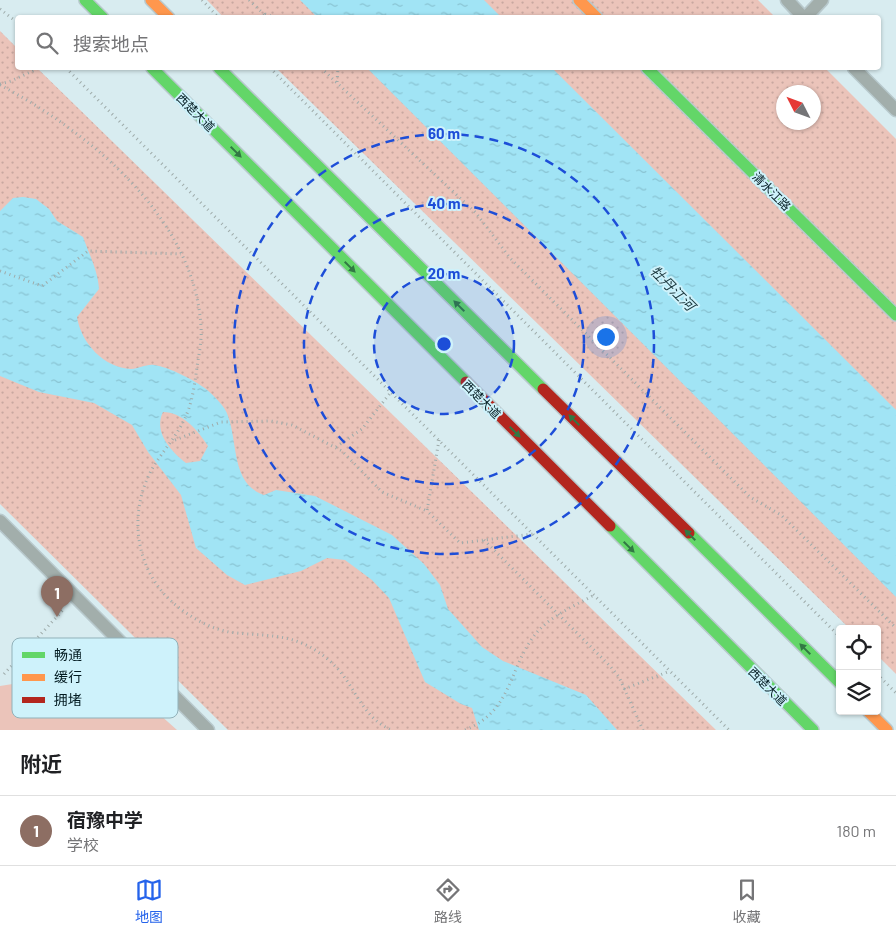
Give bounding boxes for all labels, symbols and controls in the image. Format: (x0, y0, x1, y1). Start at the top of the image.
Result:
search box (15, 15, 881, 70)
icon: search (33, 29, 61, 57)
text: 搜索地点 (73, 32, 149, 55)
north arrow (776, 85, 821, 130)
street label: 西楚大道 (174, 90, 218, 134)
text: 60 m (428, 124, 460, 142)
one-way arrow (230, 146, 242, 158)
street label: 清水江路 (750, 169, 794, 213)
text: 40 m (427, 194, 461, 212)
one-way arrow (344, 261, 356, 273)
water label: 牡丹江河 (647, 262, 701, 316)
text: 20 m (428, 264, 460, 282)
one-way arrow (453, 300, 465, 312)
your location (593, 324, 619, 350)
centre of rings (435, 335, 453, 353)
street label: 西楚大道 (460, 377, 504, 421)
one-way arrow (569, 414, 581, 426)
one-way arrow (508, 426, 520, 438)
one-way arrow (684, 529, 696, 541)
one-way arrow (623, 540, 635, 552)
pin: 1 (41, 576, 73, 617)
map controls (836, 625, 881, 715)
button: locate (836, 625, 881, 670)
legend (12, 638, 178, 718)
one-way arrow (799, 643, 811, 655)
text: 畅通 (54, 646, 82, 663)
street label: 西楚大道 (746, 664, 790, 708)
text: 缓行 (54, 668, 82, 685)
button: layers (836, 670, 881, 715)
text: 拥堵 (54, 691, 82, 708)
text: 附近 (20, 751, 62, 776)
text: 宿豫中学 (67, 808, 143, 831)
text: 1 (33, 821, 39, 840)
text: 180 m (837, 821, 876, 840)
text: 学校 (67, 835, 99, 854)
tab: 地图 (135, 876, 163, 926)
tab: 路线 (434, 876, 462, 926)
tab: 收藏 (733, 876, 761, 926)

